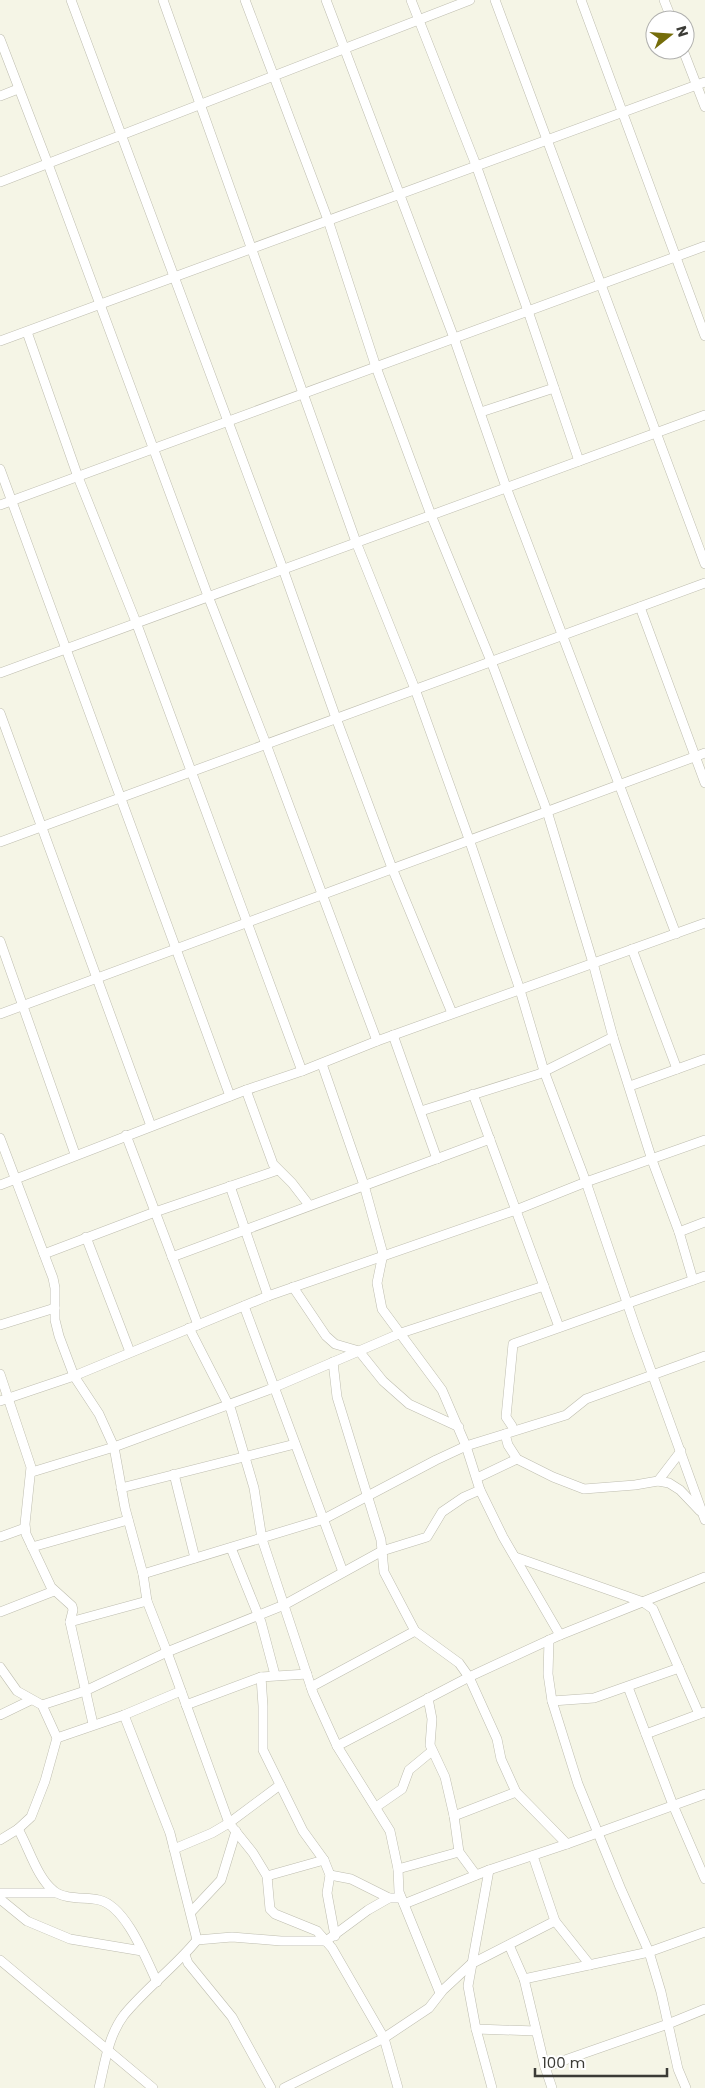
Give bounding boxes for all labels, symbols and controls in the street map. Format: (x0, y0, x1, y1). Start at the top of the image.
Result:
north arrow (645, 10, 695, 60)
text: N (671, 23, 694, 39)
scale bar (535, 2046, 668, 2078)
text: 100 m (542, 2052, 585, 2073)

